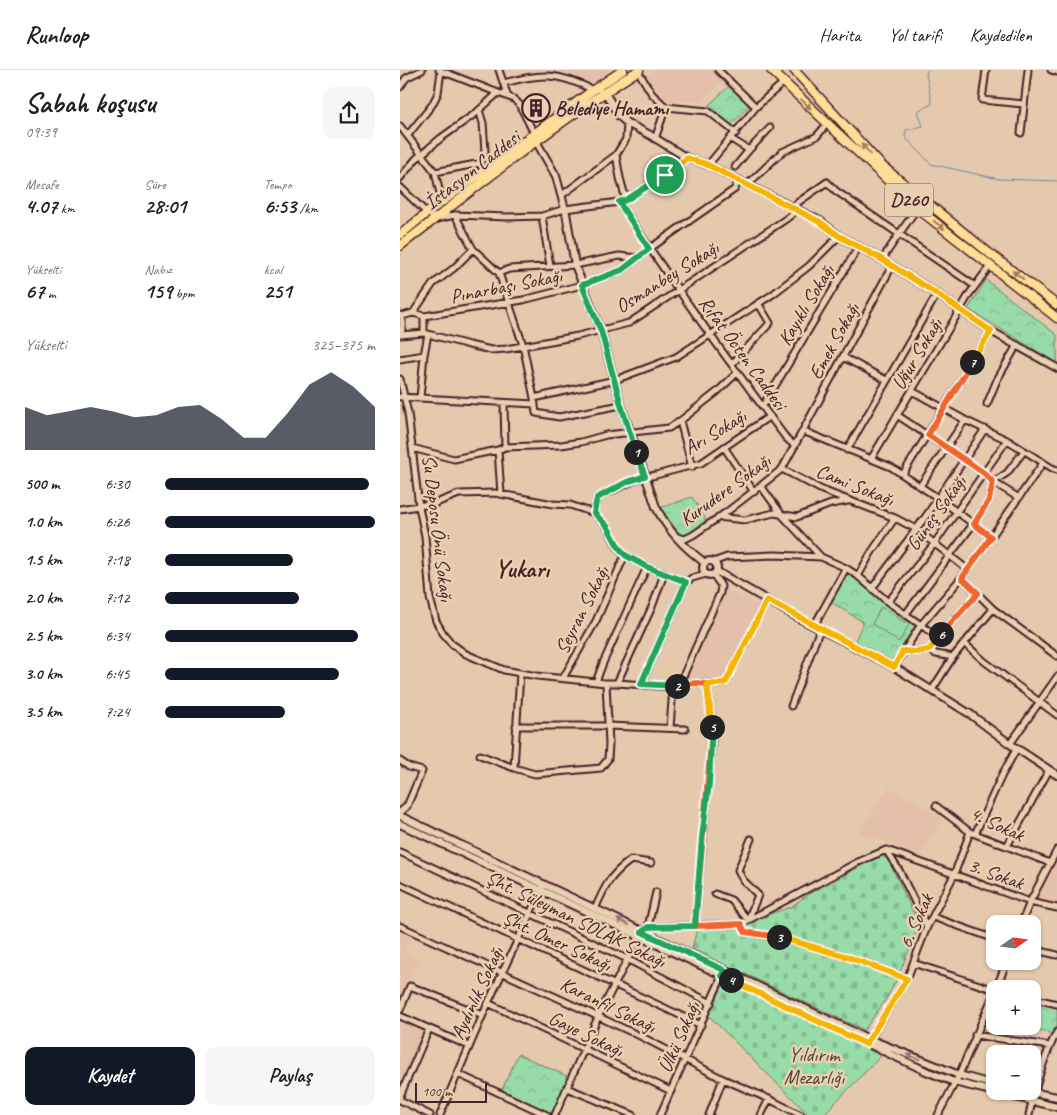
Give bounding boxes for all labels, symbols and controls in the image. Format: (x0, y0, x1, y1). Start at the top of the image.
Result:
text: Runloop (25, 20, 88, 50)
text: Harita (820, 24, 861, 46)
text: Yol tarifi (889, 24, 942, 46)
text: Kaydedilen (970, 24, 1032, 46)
text: Sabah koşusu (25, 85, 155, 120)
button: share (323, 87, 375, 139)
building icon: Belediye Hamamı (521, 93, 551, 123)
place label: Belediye Hamamı (555, 96, 670, 121)
one-way arrow (800, 98, 812, 110)
text: 09:39 (25, 122, 57, 142)
street label: İstasyon Caddesi (419, 123, 527, 215)
one-way arrow (861, 143, 872, 156)
pin (644, 154, 686, 196)
icon: arrive (651, 161, 679, 189)
text: Mesafe (25, 176, 59, 193)
text: Süre (144, 176, 166, 193)
text: Tempo (264, 176, 291, 193)
road number: D260 (885, 184, 933, 216)
text: 4.07 (25, 193, 57, 219)
text: 28:01 (144, 193, 186, 219)
text: 6:53 (264, 193, 296, 219)
text: km (57, 200, 75, 217)
text: /km (296, 200, 318, 217)
one-way arrow (932, 220, 945, 231)
street label: Osmanbey Sokağı (611, 235, 724, 319)
street label: Kayıklı Sokağı (772, 259, 841, 350)
text: Yükselti (25, 261, 61, 278)
text: Nabız (144, 261, 172, 278)
text: kcal (264, 261, 282, 278)
street label: Pınarbaşı Sokağı (448, 263, 565, 309)
one-way arrow (1011, 270, 1025, 280)
text: 67 (25, 278, 44, 304)
text: 159 (144, 278, 172, 304)
text: 251 (264, 278, 292, 304)
text: m (44, 285, 56, 302)
text: bpm (172, 285, 195, 302)
street label: Rıfat Öcten Caddesi (693, 291, 794, 417)
street label: Emek Sokağı (803, 297, 866, 384)
street label: Uğur Sokağı (886, 313, 949, 394)
text: Yükselti (25, 335, 66, 355)
text: 325–375 m (312, 335, 375, 355)
pin: 7 (960, 350, 984, 374)
text: 7 (969, 354, 976, 371)
street label: Arı Sokağı (679, 403, 752, 460)
pin: 1 (624, 440, 648, 464)
text: 1 (633, 444, 640, 461)
street label: Kurudere Sokağı (674, 448, 777, 531)
street label: Su Deposu Önü Sokağı (417, 453, 460, 604)
street label: Cami Sokağı (812, 458, 899, 512)
street label: Güneş Sokağı (900, 469, 972, 556)
text: 500 m (25, 474, 59, 494)
text: 6:30 (105, 474, 130, 494)
text: 1.0 km (25, 512, 62, 532)
text: 6:26 (105, 512, 130, 532)
text: 1.5 km (25, 550, 62, 570)
text: 7:18 (105, 550, 130, 570)
district label: Yukarı (495, 553, 550, 585)
street label: Seyran Sokağı (549, 561, 615, 658)
text: 2.0 km (25, 588, 62, 608)
text: 7:12 (105, 588, 130, 608)
pin: 6 (928, 622, 954, 646)
text: 2.5 km (25, 626, 62, 646)
text: 6:34 (105, 626, 130, 646)
text: 6 (938, 626, 945, 643)
text: 3.0 km (25, 664, 62, 684)
text: 6:45 (105, 664, 130, 684)
pin: 2 (664, 674, 690, 698)
text: 2 (674, 678, 681, 695)
text: 3.5 km (25, 702, 62, 722)
text: 7:24 (105, 702, 130, 722)
pin: 5 (700, 714, 724, 740)
text: 5 (709, 719, 716, 736)
street label: 4. Sokak (966, 801, 1030, 848)
street label: 3. Sokak (965, 853, 1029, 896)
street label: Şht. Süleyman SOLAK Sokağı (482, 865, 671, 974)
street label: 6. Sokak (893, 888, 940, 952)
street label: Şht. Ömer Sokağı (499, 905, 617, 978)
north arrow (986, 915, 1041, 970)
map controls (986, 915, 1041, 1100)
one-way arrow (616, 918, 630, 926)
pin: 3 (766, 924, 792, 950)
text: 3 (776, 929, 783, 946)
street label: Aydınlık Sokağı (445, 942, 510, 1043)
pin: 4 (718, 968, 744, 992)
street label: Karanfil Sokağı (556, 971, 661, 1039)
text: 4 (728, 972, 735, 989)
button: + (986, 980, 1041, 1035)
street label: Ülkü Sokağı (652, 996, 706, 1076)
street label: Gaye Sokağı (545, 1005, 629, 1063)
park label: Yıldırım Mezarlığı (784, 1042, 845, 1090)
button: − (986, 1045, 1041, 1100)
button: Kaydet (25, 1047, 195, 1105)
button: Paylaş (205, 1047, 375, 1105)
one-way arrow (905, 1053, 920, 1061)
scale bar (415, 1080, 488, 1103)
text: 100 m (422, 1083, 452, 1100)

